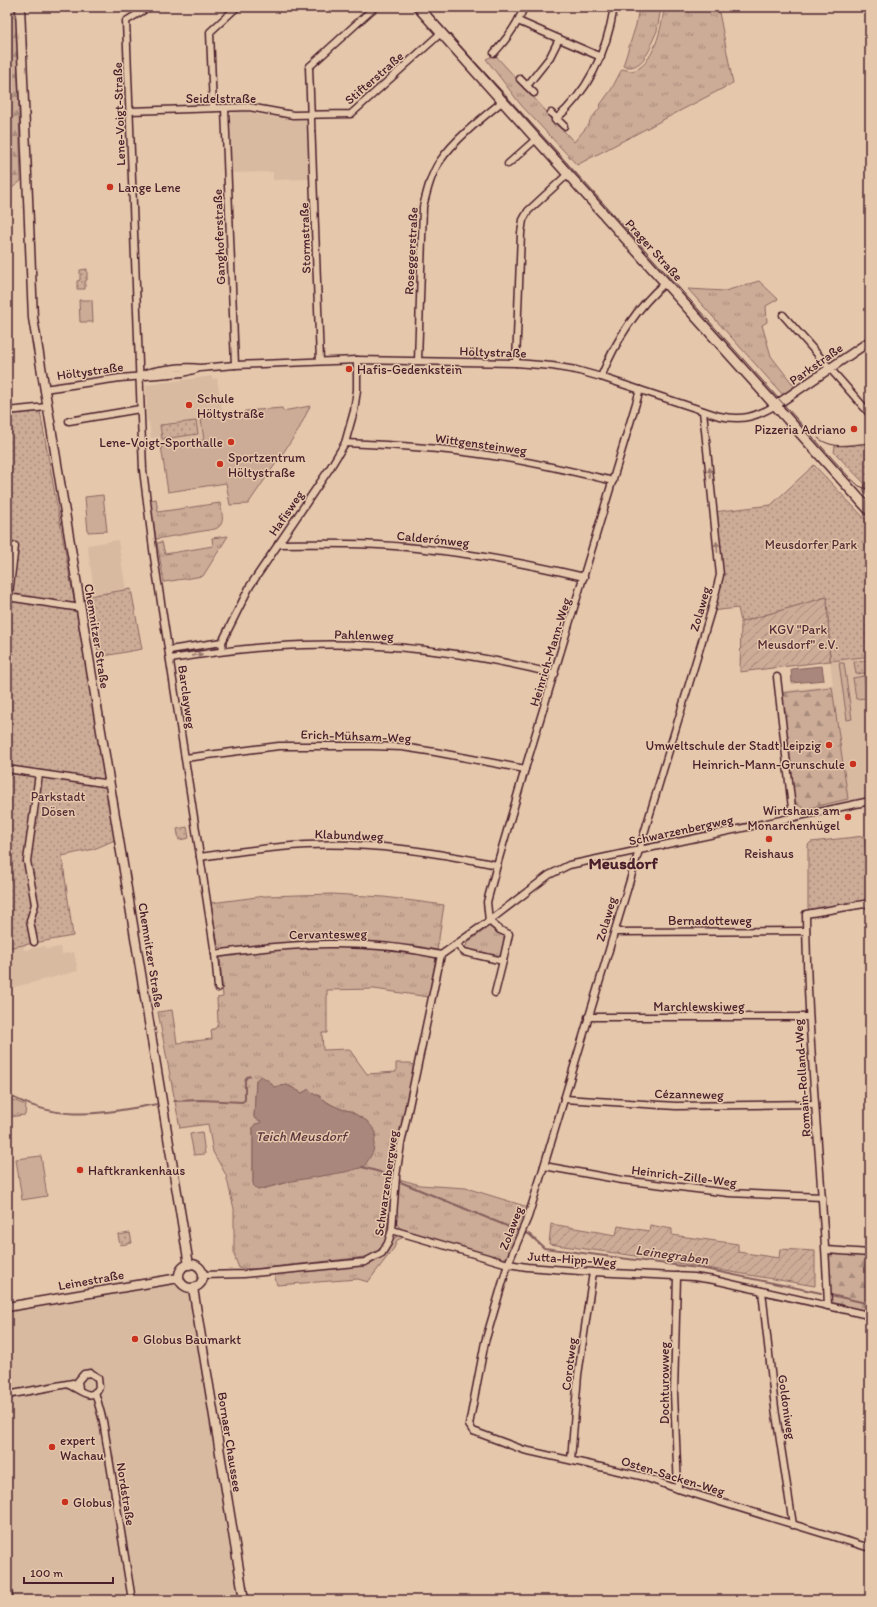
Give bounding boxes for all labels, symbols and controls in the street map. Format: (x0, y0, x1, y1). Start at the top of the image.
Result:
street label: Stifterstraße (342, 48, 406, 108)
street label: Lene-Voigt-Straße (110, 62, 128, 166)
street label: Seidelstraße (186, 91, 256, 106)
place label: Lange Lene (118, 180, 181, 195)
marker: Lange Lene (105, 182, 115, 192)
street label: Ganghoferstraße (210, 189, 228, 285)
street label: Stormstraße (296, 202, 314, 274)
street label: Roseggerstraße (401, 207, 421, 295)
street label: Prager Straße (622, 216, 686, 284)
street label: Parkstraße (786, 340, 846, 388)
street label: Höltystraße (459, 343, 527, 361)
street label: Höltystraße (56, 359, 124, 383)
place label: Hafis-Gedenkstein (357, 362, 463, 377)
marker: Hafis-Gedenkstein (344, 364, 354, 374)
place label: Schule Höltystraße (197, 391, 264, 421)
marker: Schule Höltystraße (184, 400, 194, 410)
place label: Pizzeria Adriano (754, 422, 846, 437)
marker: Pizzeria Adriano (849, 424, 859, 434)
street label: Wittgensteinweg (434, 430, 528, 458)
place label: Lene-Voigt-Sporthalle (99, 435, 223, 450)
marker: Lene-Voigt-Sporthalle (226, 437, 236, 447)
place label: Sportzentrum Höltystraße (228, 450, 306, 480)
marker: Sportzentrum Höltystraße (215, 459, 225, 469)
one-way arrow (707, 467, 713, 479)
street label: Hafisweg (265, 487, 307, 539)
street label: Calderónweg (396, 528, 470, 550)
park label: Meusdorfer Park (765, 537, 857, 552)
one-way arrow (714, 541, 721, 553)
street label: Chemnitzer Straße (81, 583, 113, 689)
street label: Zolaweg (686, 585, 714, 633)
street label: Heinrich-Mann-Weg (526, 596, 574, 708)
park label: KGV "Park Meusdorf" e.V. (758, 622, 838, 652)
street label: Pahlenweg (334, 626, 394, 644)
one-way arrow (191, 652, 203, 658)
street label: Barclayweg (175, 664, 199, 730)
street label: Erich-Mühsam-Weg (300, 727, 412, 745)
place label: Umweltschule der Stadt Leipzig (646, 738, 821, 753)
marker: Umweltschule der Stadt Leipzig (824, 740, 834, 750)
place label: Heinrich-Mann-Grunschule (692, 757, 845, 772)
marker: Heinrich-Mann-Grunschule (848, 759, 858, 769)
park label: Parkstadt Dösen (31, 789, 85, 819)
place label: Wirtshaus am Monarchenhügel (748, 803, 840, 833)
street label: Schwarzenbergweg (627, 812, 735, 848)
marker: Wirtshaus am Monarchenhügel (843, 812, 853, 822)
street label: Klabundweg (314, 826, 384, 844)
marker: Reishaus (764, 834, 774, 844)
place label: Reishaus (744, 846, 794, 861)
district label: Meusdorf (588, 853, 658, 873)
street label: Zolaweg (592, 895, 620, 943)
street label: Chemnitzer Straße (135, 902, 167, 1008)
street label: Bernadotteweg (668, 913, 752, 928)
street label: Cervantesweg (289, 926, 368, 942)
street label: Marchlewskiweg (653, 999, 745, 1014)
street label: Romain-Rolland-Weg (790, 1018, 814, 1138)
street label: Cézanneweg (654, 1086, 724, 1102)
water label: Teich Meusdorf (255, 1128, 349, 1145)
street label: Schwarzenbergweg (371, 1129, 401, 1237)
street label: Heinrich-Zille-Weg (631, 1162, 738, 1190)
place label: Haftkrankenhaus (88, 1163, 185, 1178)
marker: Haftkrankenhaus (75, 1165, 85, 1175)
street label: Zolaweg (496, 1204, 526, 1252)
water label: Leinegraben (634, 1241, 710, 1269)
street label: Jutta-Hipp-Weg (527, 1248, 617, 1270)
street label: Leinestraße (57, 1267, 125, 1293)
place label: Globus Baumarkt (143, 1332, 241, 1347)
marker: Globus Baumarkt (130, 1334, 140, 1344)
street label: Corotweg (558, 1336, 580, 1391)
street label: Dochturowweg (657, 1342, 672, 1424)
street label: Goldoniweg (775, 1374, 799, 1441)
street label: Bornaer Chaussee (215, 1391, 245, 1493)
place label: expert Wachau (60, 1433, 104, 1463)
marker: expert Wachau (47, 1442, 57, 1452)
street label: Osten-Sacken-Weg (619, 1453, 727, 1499)
street label: Nordstraße (114, 1461, 138, 1527)
place label: Globus (73, 1495, 112, 1510)
marker: Globus (60, 1497, 70, 1507)
scale bar (24, 1559, 113, 1585)
text: 100 m (30, 1566, 63, 1580)

